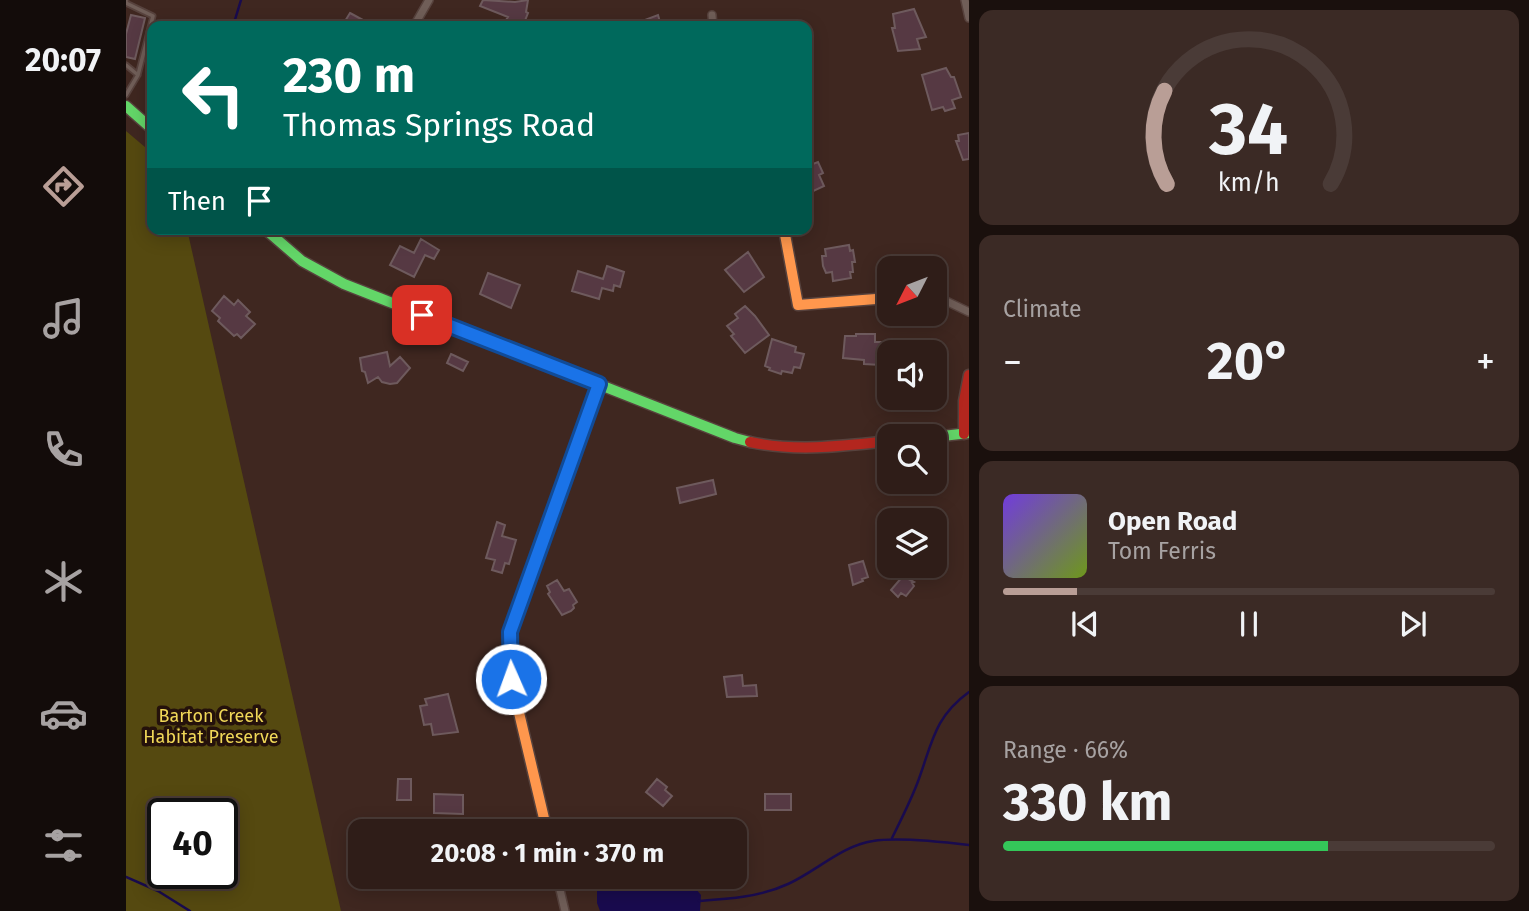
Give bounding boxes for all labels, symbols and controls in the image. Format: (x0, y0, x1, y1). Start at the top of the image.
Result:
text: 20:07 (25, 41, 101, 79)
text: 230 m (283, 46, 415, 105)
icon: left (168, 49, 259, 140)
text: 34 (1209, 86, 1288, 173)
text: Thomas Springs Road (283, 106, 595, 144)
icon: directions (39, 162, 88, 211)
text: km/h (1218, 167, 1280, 197)
icon: arrive (240, 182, 278, 220)
text: Then (168, 186, 226, 217)
north arrow (877, 256, 947, 326)
map controls (877, 256, 947, 578)
pin (392, 285, 452, 345)
icon: music (39, 294, 88, 343)
text: Climate (1003, 295, 1082, 323)
icon: arrive (403, 296, 441, 334)
text: 20° (1207, 330, 1291, 393)
text: − (1003, 339, 1022, 385)
text: + (1476, 339, 1495, 385)
button: sound (877, 340, 947, 410)
button: search (877, 424, 947, 494)
icon: phone (39, 425, 88, 474)
text: Open Road (1108, 506, 1237, 537)
button: layers (877, 508, 947, 578)
text: Tom Ferris (1108, 537, 1216, 565)
icon: climate (39, 557, 88, 606)
icon: previous (1066, 605, 1104, 643)
icon: pause (1230, 605, 1268, 643)
icon: next (1394, 605, 1432, 643)
position arrow (474, 642, 548, 716)
icon: car (39, 689, 88, 738)
park label: Barton Creek Habitat Preserve (143, 705, 279, 748)
text: Range · 66% (1003, 736, 1128, 764)
text: 330 km (1003, 771, 1172, 834)
speed limit sign: 40 (147, 798, 238, 889)
icon: filters (39, 821, 88, 870)
text: 20:08 · 1 min · 370 m (431, 838, 664, 869)

